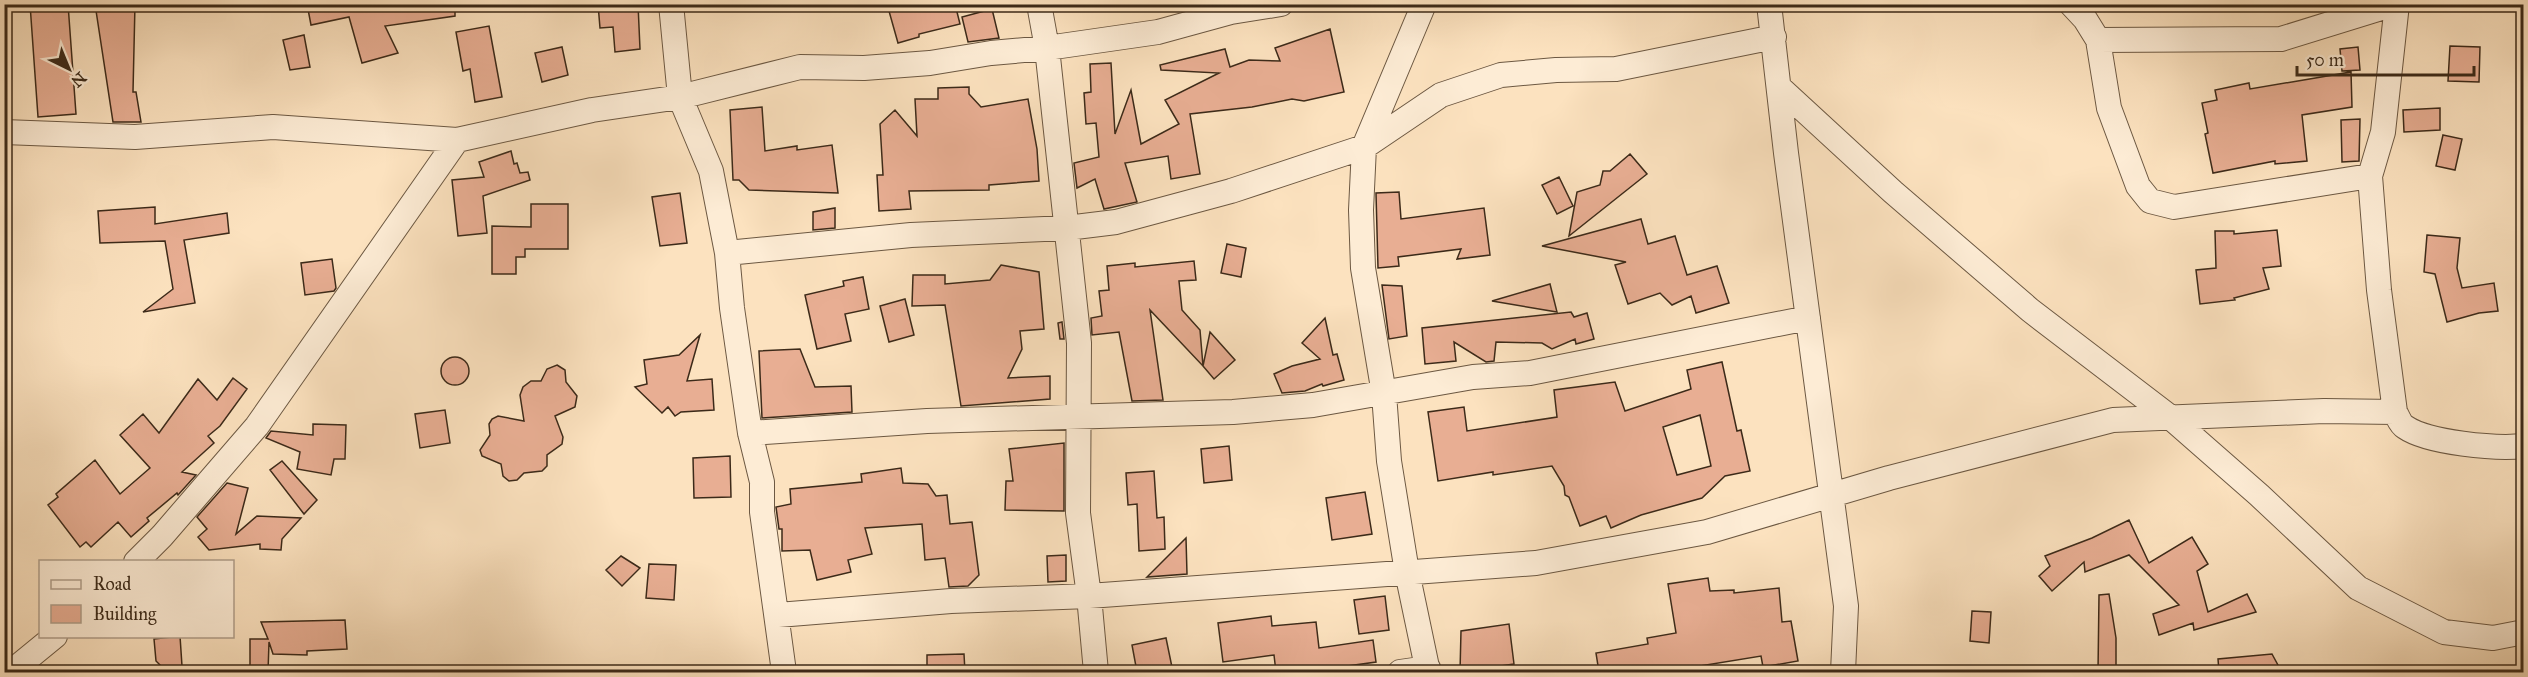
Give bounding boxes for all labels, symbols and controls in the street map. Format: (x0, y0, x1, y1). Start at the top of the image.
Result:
north arrow (39, 39, 99, 99)
scale bar (2297, 39, 2474, 77)
text: 50 m (2306, 49, 2344, 71)
text: N (67, 68, 90, 91)
legend (39, 560, 234, 638)
text: Road (93, 573, 131, 595)
text: Building (93, 603, 157, 626)

